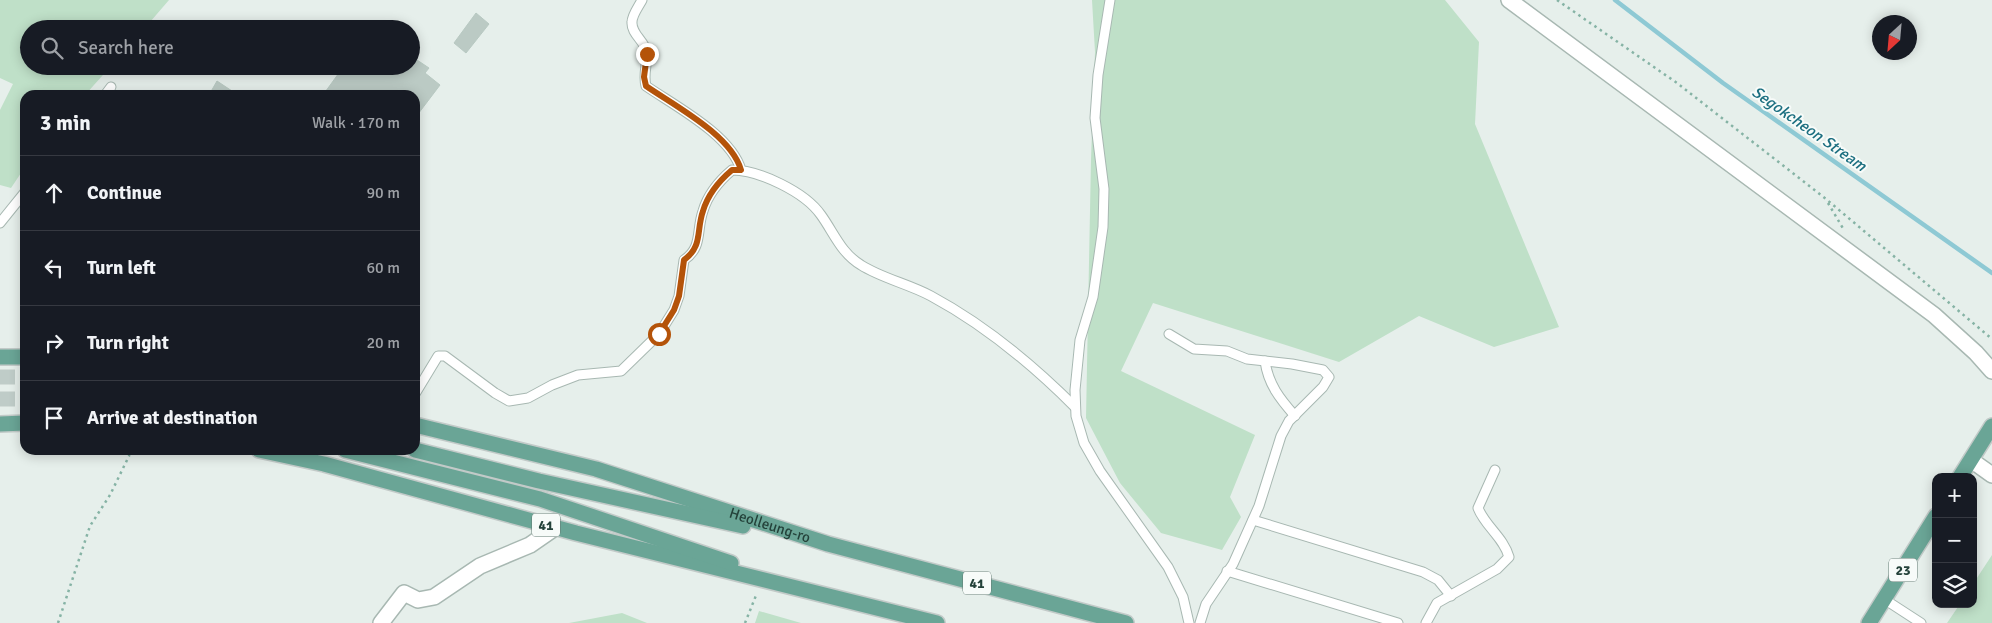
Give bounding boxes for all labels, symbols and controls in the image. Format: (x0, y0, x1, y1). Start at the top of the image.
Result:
north arrow (1872, 15, 1917, 60)
search box (20, 20, 420, 75)
icon: search (38, 34, 66, 62)
text: Search here (78, 36, 174, 60)
route end (636, 43, 659, 66)
water label: Segokcheon Stream (1748, 82, 1871, 177)
text: 3 min (40, 110, 91, 136)
text: Walk · 170 m (312, 113, 400, 133)
icon: ahead (40, 179, 68, 207)
text: Continue (87, 181, 162, 205)
text: 90 m (366, 183, 400, 203)
icon: left (40, 254, 68, 282)
text: Turn left (87, 256, 156, 280)
text: 60 m (366, 258, 400, 278)
route start (648, 323, 671, 346)
icon: right (40, 329, 68, 357)
text: Turn right (87, 331, 169, 355)
text: 20 m (366, 333, 400, 353)
icon: arrive (40, 404, 68, 432)
text: Arrive at destination (87, 406, 258, 430)
map controls (1932, 473, 1977, 608)
button: + (1932, 473, 1977, 518)
street label: Heolleung-ro (727, 504, 813, 547)
road number: 41 (532, 514, 560, 536)
button: − (1932, 518, 1977, 563)
road number: 23 (1889, 558, 1917, 582)
button: layers (1932, 563, 1977, 608)
road number: 41 (963, 572, 991, 594)

